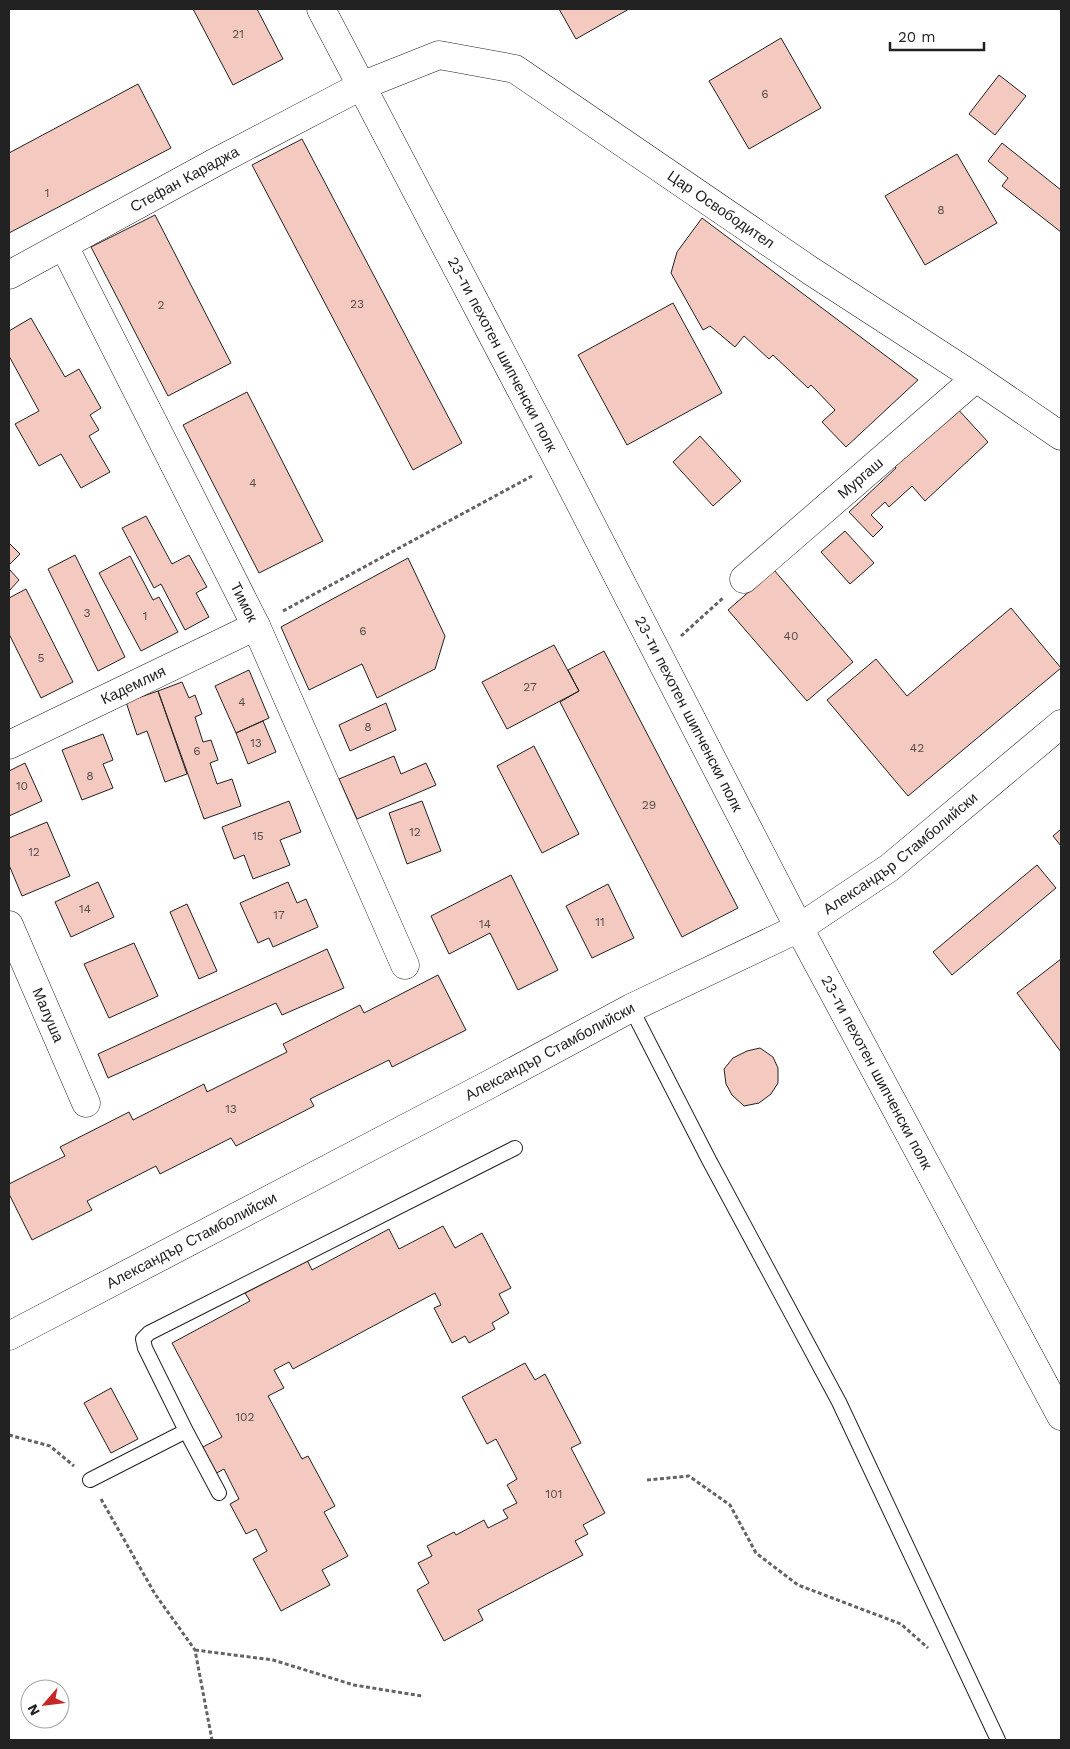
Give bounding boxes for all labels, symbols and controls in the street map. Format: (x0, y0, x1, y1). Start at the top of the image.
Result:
scale bar (890, 20, 984, 52)
house number: 21 (232, 27, 244, 41)
text: 20 m (898, 28, 936, 46)
house number: 6 (761, 87, 769, 101)
street label: Стефан Караджа (127, 142, 243, 216)
street label: Цар Освободител (664, 167, 778, 252)
house number: 1 (45, 186, 49, 200)
house number: 8 (937, 203, 945, 217)
street label: 23-ти пехотен шипченски полк (444, 254, 561, 455)
house number: 23 (350, 297, 364, 311)
house number: 2 (158, 298, 165, 312)
street label: Мургаш (834, 454, 887, 503)
house number: 4 (249, 476, 257, 490)
street label: Тимок (226, 579, 262, 625)
house number: 3 (84, 606, 91, 620)
house number: 1 (143, 609, 147, 623)
street label: 23-ти пехотен шипченски полк (631, 613, 747, 815)
house number: 6 (359, 624, 367, 638)
house number: 40 (784, 629, 798, 643)
house number: 5 (38, 651, 45, 665)
street label: Кадемлия (98, 662, 169, 708)
house number: 27 (523, 680, 537, 694)
house number: 4 (238, 695, 246, 709)
house number: 8 (364, 720, 372, 734)
house number: 13 (250, 736, 262, 750)
house number: 42 (910, 741, 924, 755)
house number: 6 (193, 744, 201, 758)
house number: 8 (86, 769, 94, 783)
house number: 10 (16, 779, 28, 793)
street label: Александър Стамболийски (820, 789, 981, 918)
house number: 29 (642, 798, 656, 812)
house number: 12 (409, 825, 421, 839)
house number: 15 (252, 829, 264, 843)
house number: 12 (28, 845, 40, 859)
house number: 14 (79, 902, 91, 916)
house number: 17 (273, 908, 285, 922)
house number: 11 (595, 915, 605, 929)
house number: 14 (479, 917, 491, 931)
street label: 23-ти пехотен шипченски полк (817, 972, 936, 1173)
street label: Малуша (28, 985, 68, 1046)
street label: Александър Стамболийски (462, 999, 638, 1104)
house number: 13 (225, 1102, 237, 1116)
street label: Александър Стамболийски (103, 1188, 280, 1292)
house number: 102 (235, 1410, 255, 1424)
house number: 101 (546, 1487, 562, 1501)
north arrow (20, 1679, 70, 1729)
text: N (24, 1702, 43, 1718)

